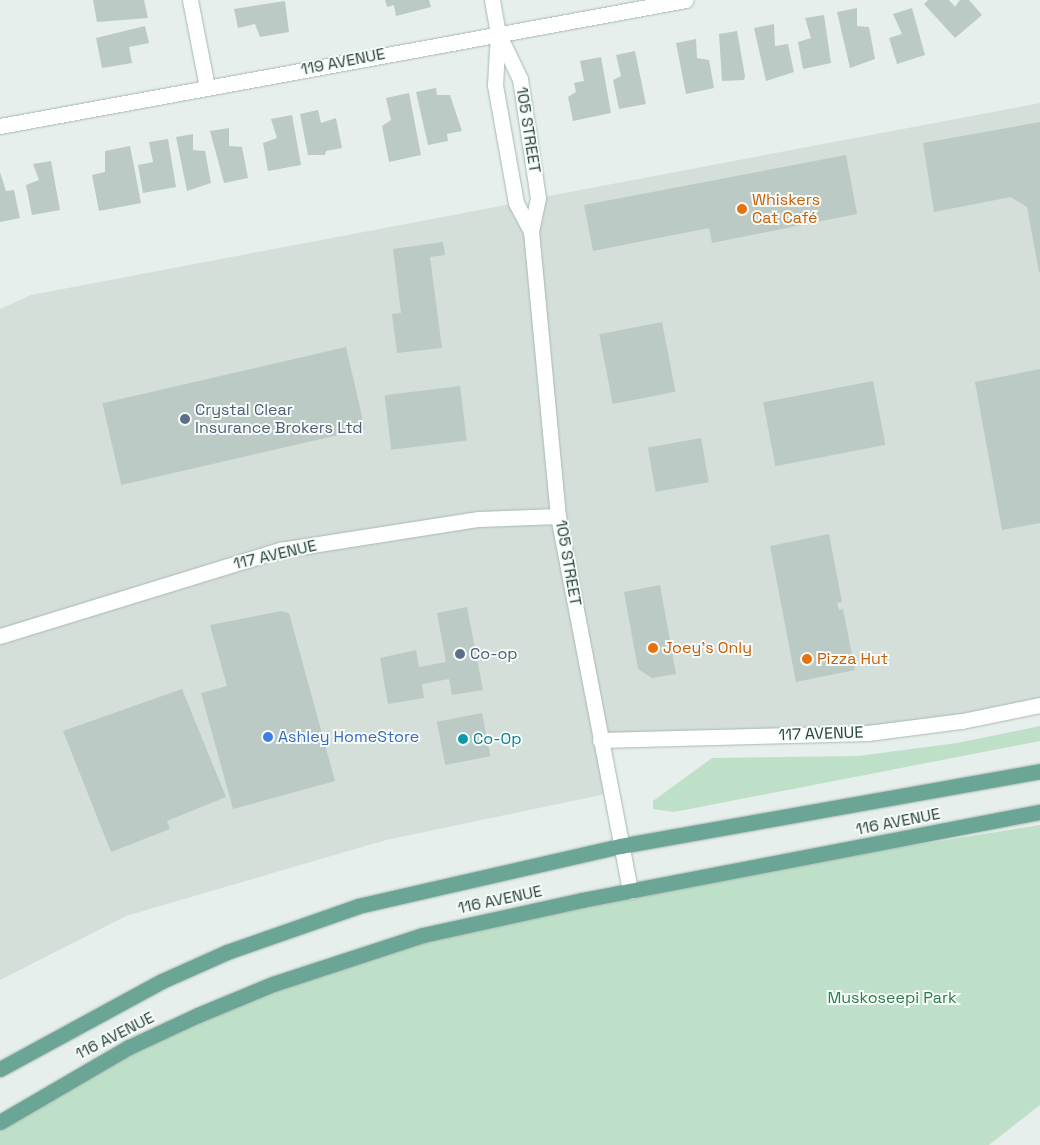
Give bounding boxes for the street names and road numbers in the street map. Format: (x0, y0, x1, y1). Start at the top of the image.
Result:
street label: 119 AVENUE (299, 44, 387, 80)
street label: 105 STREET (512, 86, 544, 174)
street label: 105 STREET (551, 519, 585, 607)
street label: 117 AVENUE (231, 536, 319, 574)
street label: 117 AVENUE (778, 723, 864, 745)
street label: 116 AVENUE (854, 804, 942, 840)
street label: 116 AVENUE (456, 882, 544, 918)
street label: 116 AVENUE (72, 1008, 158, 1064)

